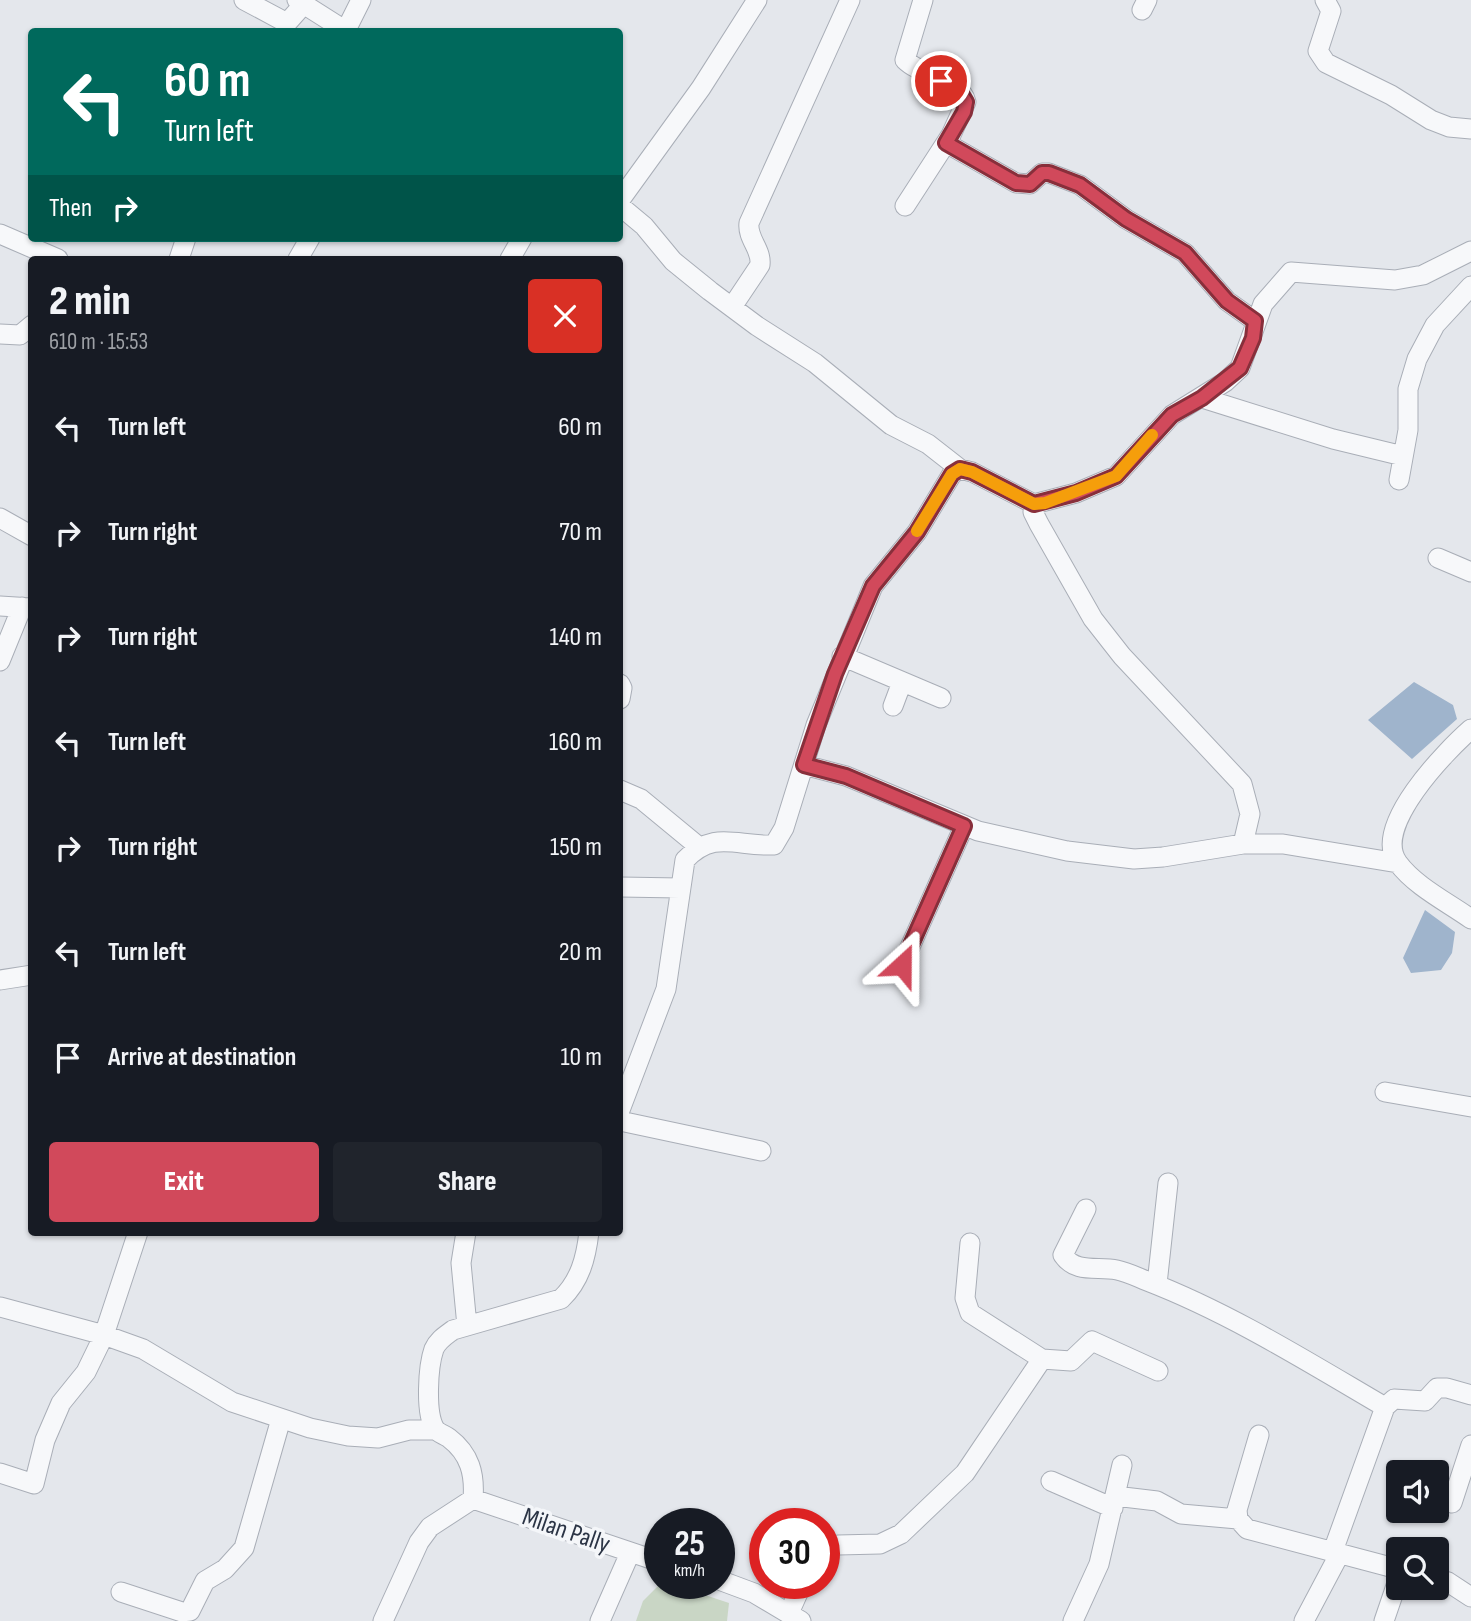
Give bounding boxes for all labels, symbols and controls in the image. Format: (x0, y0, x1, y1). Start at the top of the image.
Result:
pin (911, 51, 971, 111)
text: 60 m (164, 52, 251, 111)
icon: left (49, 56, 140, 147)
icon: arrive (922, 62, 960, 100)
text: Turn left (164, 112, 254, 151)
icon: right (106, 189, 144, 227)
text: Then (49, 193, 92, 224)
text: 2 min (49, 276, 130, 327)
button: close (528, 279, 602, 353)
text: 610 m · 15:53 (49, 328, 148, 356)
icon: left (49, 409, 87, 447)
text: Turn left (108, 412, 186, 443)
text: 60 m (558, 412, 602, 443)
icon: right (49, 514, 87, 552)
text: Turn right (108, 517, 197, 548)
text: 70 m (559, 517, 602, 548)
icon: right (49, 619, 87, 657)
text: Turn right (108, 622, 197, 653)
text: 140 m (550, 622, 602, 653)
icon: left (49, 724, 87, 762)
text: Turn left (108, 727, 186, 758)
text: 160 m (549, 727, 602, 758)
icon: right (49, 829, 87, 867)
text: Turn right (108, 832, 197, 863)
text: 150 m (550, 832, 602, 863)
position arrow (865, 928, 939, 1002)
icon: left (49, 934, 87, 972)
text: Turn left (108, 937, 186, 968)
text: 20 m (559, 937, 602, 968)
icon: arrive (49, 1039, 87, 1077)
text: Arrive at destination (108, 1042, 296, 1073)
text: 10 m (560, 1042, 602, 1073)
button: Exit (49, 1142, 319, 1222)
button: Share (333, 1142, 602, 1222)
map controls (1386, 1460, 1449, 1600)
button: sound (1386, 1460, 1449, 1523)
street label: Milan Pally (518, 1502, 614, 1560)
speed limit sign: 30 (749, 1508, 840, 1599)
text: 25 (674, 1523, 705, 1566)
button: search (1386, 1537, 1449, 1600)
text: km/h (674, 1560, 705, 1581)

